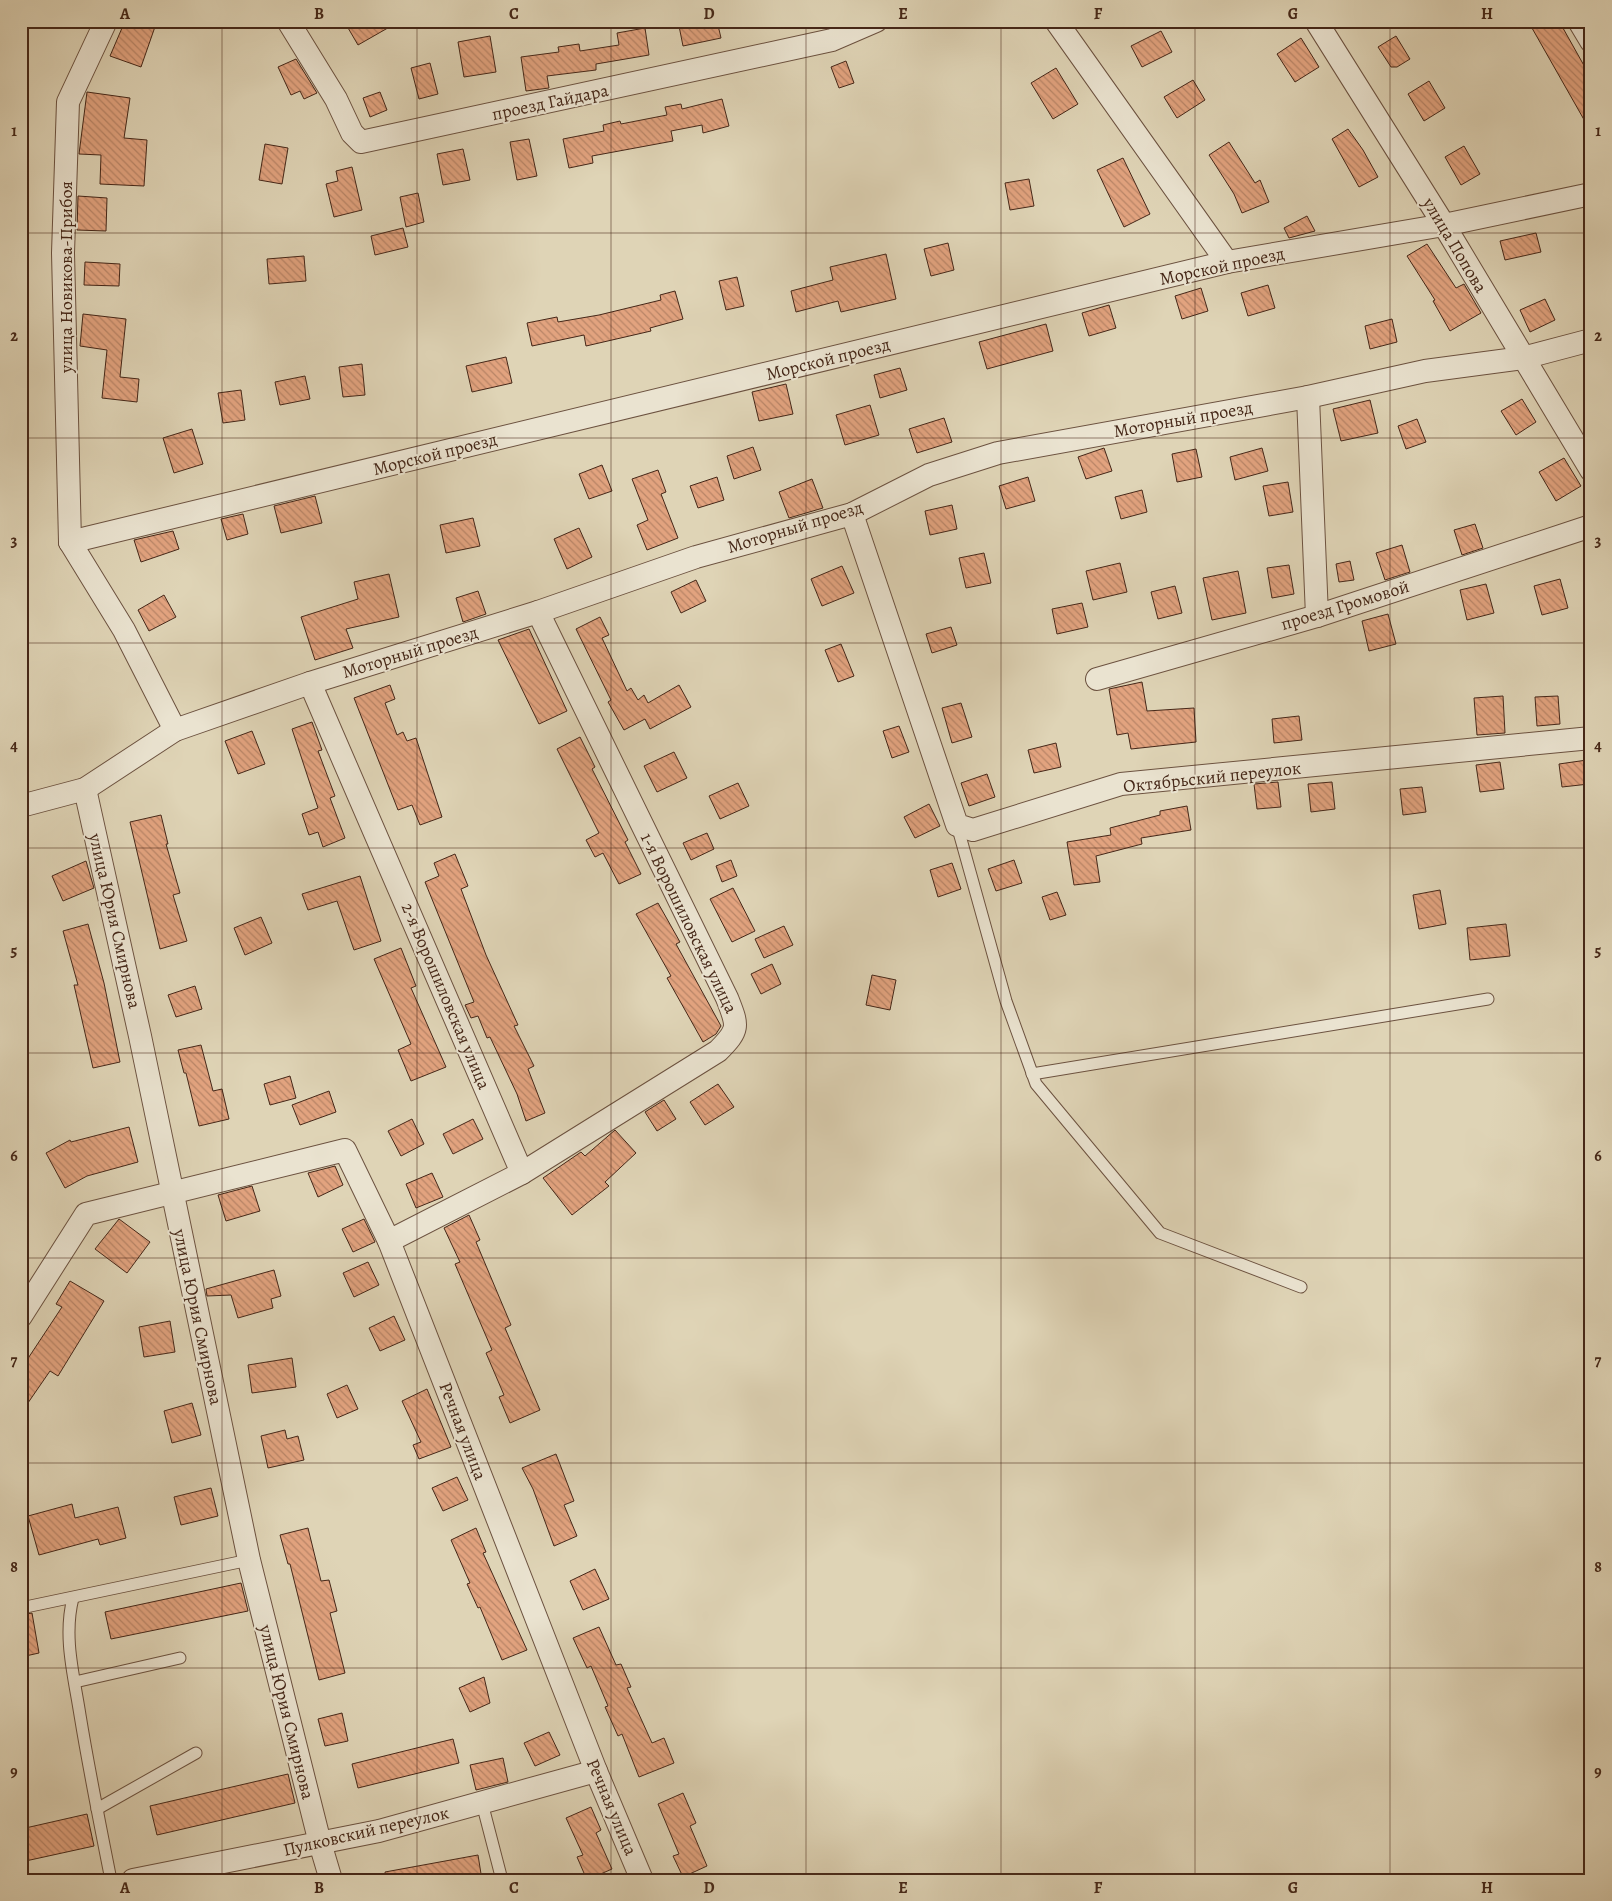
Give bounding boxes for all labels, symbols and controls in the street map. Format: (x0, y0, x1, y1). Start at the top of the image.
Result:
text: A (119, 3, 131, 25)
text: B (314, 3, 324, 25)
text: C (509, 3, 519, 25)
text: D (703, 3, 715, 25)
text: E (898, 3, 908, 25)
text: F (1094, 3, 1103, 25)
text: G (1288, 3, 1298, 25)
text: H (1481, 3, 1493, 25)
street label: проезд Гайдара (489, 78, 611, 126)
text: 1 (11, 120, 17, 142)
text: 1 (1595, 120, 1601, 142)
street label: улица Новикова-Прибоя (54, 181, 78, 374)
street label: улица Попова (1417, 192, 1493, 298)
street label: Морской проезд (1157, 241, 1287, 291)
text: 2 (10, 325, 18, 347)
text: 2 (1594, 325, 1602, 347)
street label: Морской проезд (763, 332, 893, 386)
street label: Моторный проезд (1112, 395, 1255, 443)
street label: Морской проезд (370, 427, 500, 481)
street label: Моторный проезд (724, 495, 866, 559)
text: 3 (11, 530, 18, 552)
text: 3 (1595, 530, 1602, 552)
street label: проезд Громовой (1278, 574, 1412, 636)
street label: Моторный проезд (339, 620, 481, 684)
text: 4 (10, 735, 18, 757)
text: 4 (1594, 735, 1602, 757)
street label: Октябрьский переулок (1122, 756, 1302, 798)
street label: 1-я Ворошиловская улица (635, 829, 744, 1018)
street label: улица Юрия Смирнова (83, 830, 147, 1012)
street label: 2-я Ворошиловская улица (396, 899, 497, 1094)
text: 5 (11, 940, 18, 962)
text: 5 (1595, 940, 1602, 962)
text: 6 (10, 1145, 18, 1167)
text: 6 (1594, 1145, 1602, 1167)
street label: улица Юрия Смирнова (167, 1226, 229, 1408)
text: 7 (11, 1350, 18, 1372)
text: 7 (1595, 1350, 1602, 1372)
street label: Речная улица (433, 1379, 493, 1484)
text: 8 (10, 1556, 18, 1578)
text: 8 (1594, 1556, 1602, 1578)
street label: улица Юрия Смирнова (253, 1621, 320, 1803)
street label: Речная улица (581, 1755, 643, 1860)
text: 9 (10, 1761, 18, 1783)
text: 9 (1594, 1761, 1602, 1783)
street label: Пулковский переулок (281, 1800, 451, 1862)
text: A (119, 1877, 131, 1899)
text: B (314, 1877, 324, 1899)
text: C (509, 1877, 519, 1899)
text: D (703, 1877, 715, 1899)
text: E (898, 1877, 908, 1899)
text: F (1094, 1877, 1103, 1899)
text: G (1288, 1877, 1298, 1899)
text: H (1481, 1877, 1493, 1899)

